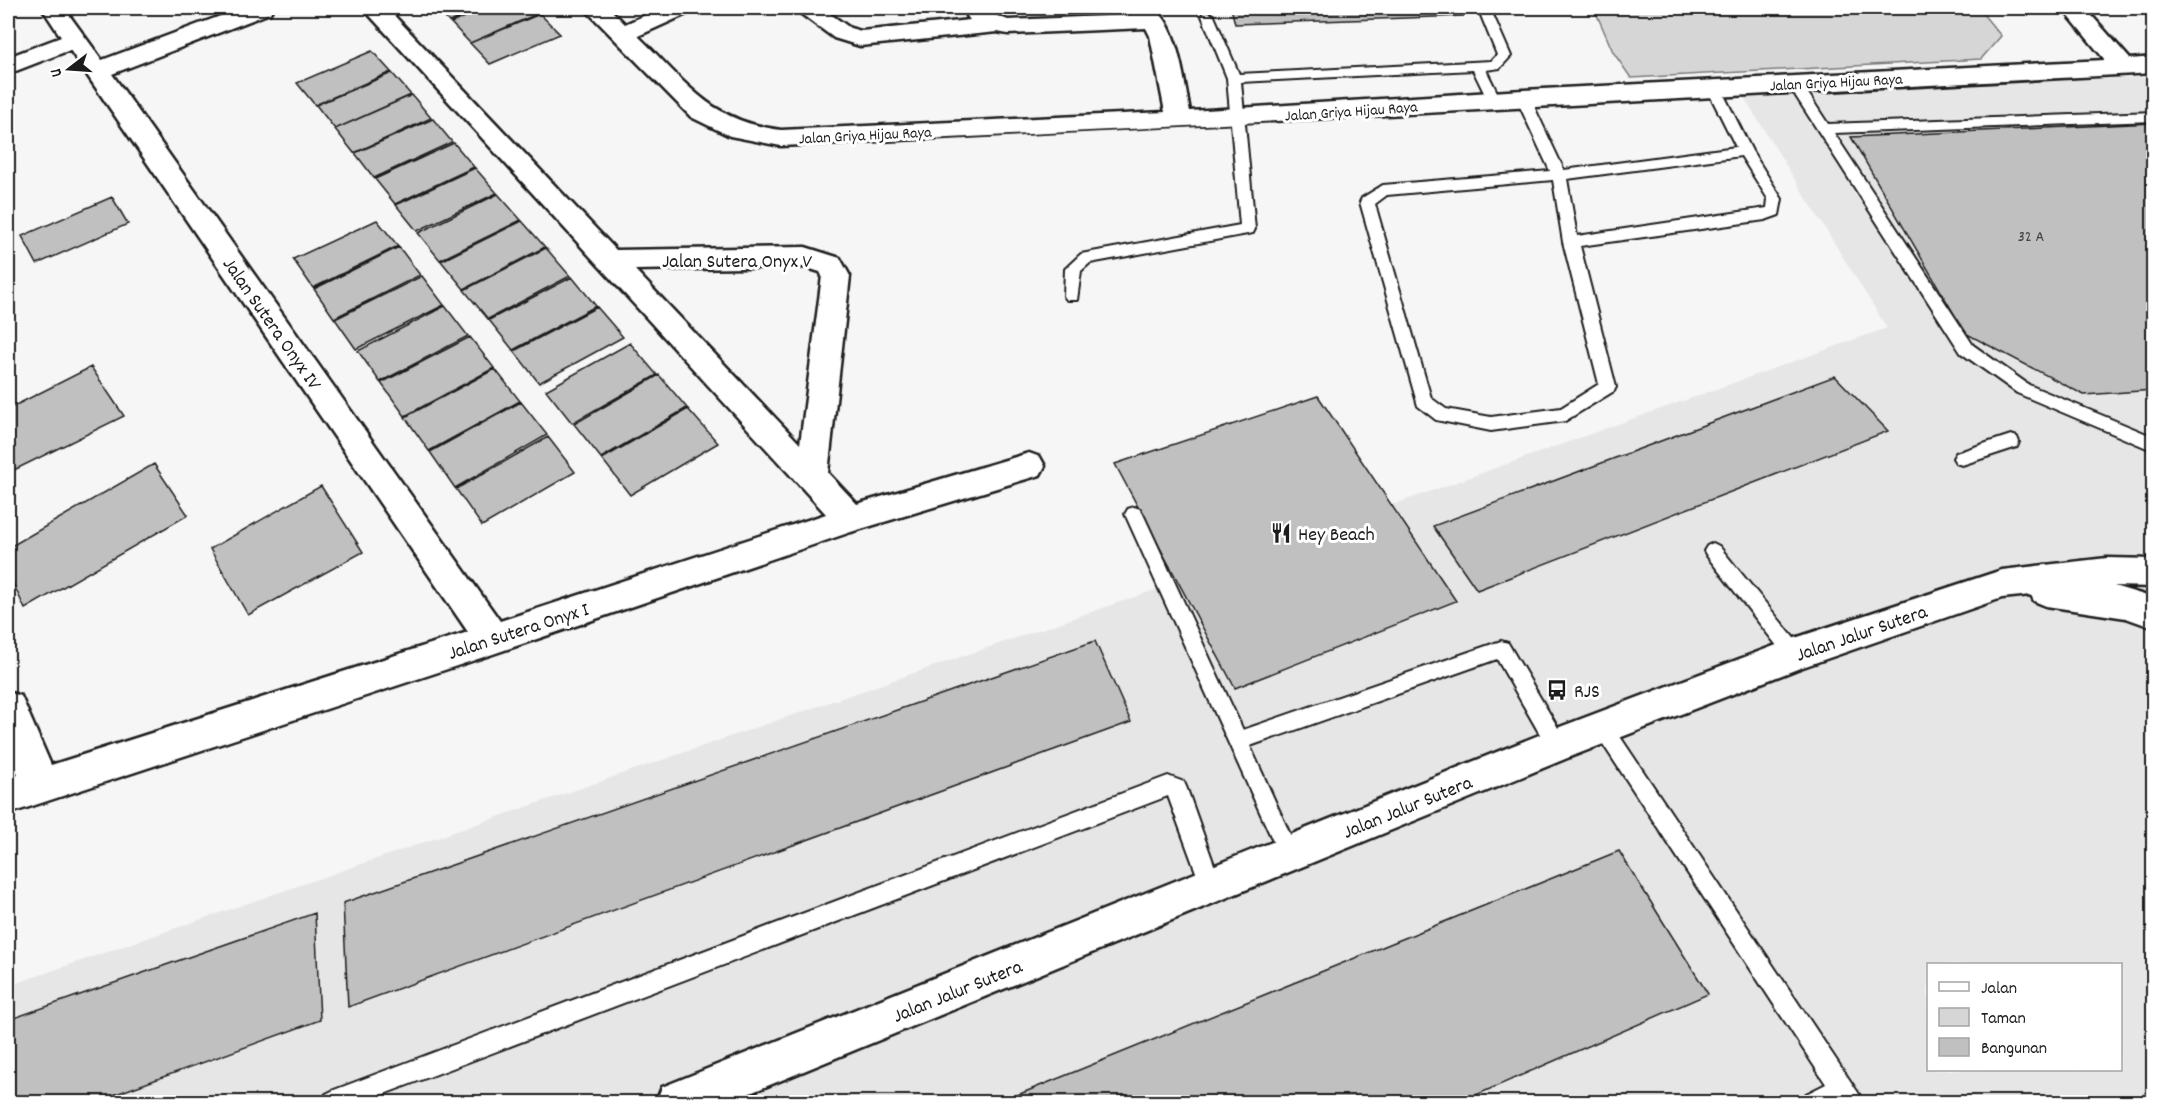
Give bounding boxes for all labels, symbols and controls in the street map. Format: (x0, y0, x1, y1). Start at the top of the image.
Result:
north arrow (39, 39, 99, 99)
text: U (45, 65, 69, 80)
street label: Jalan Griya Hijau Raya (1769, 69, 1904, 98)
street label: Jalan Griya Hijau Raya (1284, 96, 1419, 129)
street label: Jalan Griya Hijau Raya (798, 122, 933, 151)
house number: 32 A (2018, 226, 2045, 249)
street label: Jalan Sutera Onyx V (662, 249, 812, 277)
street label: Jalan Sutera Onyx IV (214, 253, 327, 397)
restaurant icon: Hey Beach (1269, 521, 1293, 545)
place label: Hey Beach (1298, 522, 1375, 550)
street label: Jalan Sutera Onyx I (445, 597, 593, 669)
street label: Jalan Jalur Sutera (1793, 599, 1932, 670)
bus stop icon: RJS (1545, 678, 1569, 702)
place label: RJS (1574, 679, 1600, 707)
street label: Jalan Jalur Sutera (1339, 770, 1477, 847)
street label: Jalan Jalur Sutera (889, 954, 1027, 1031)
legend (1927, 963, 2122, 1071)
text: Jalan (1981, 977, 2017, 1002)
text: Taman (1981, 1007, 2026, 1032)
text: Bangunan (1981, 1037, 2047, 1062)

